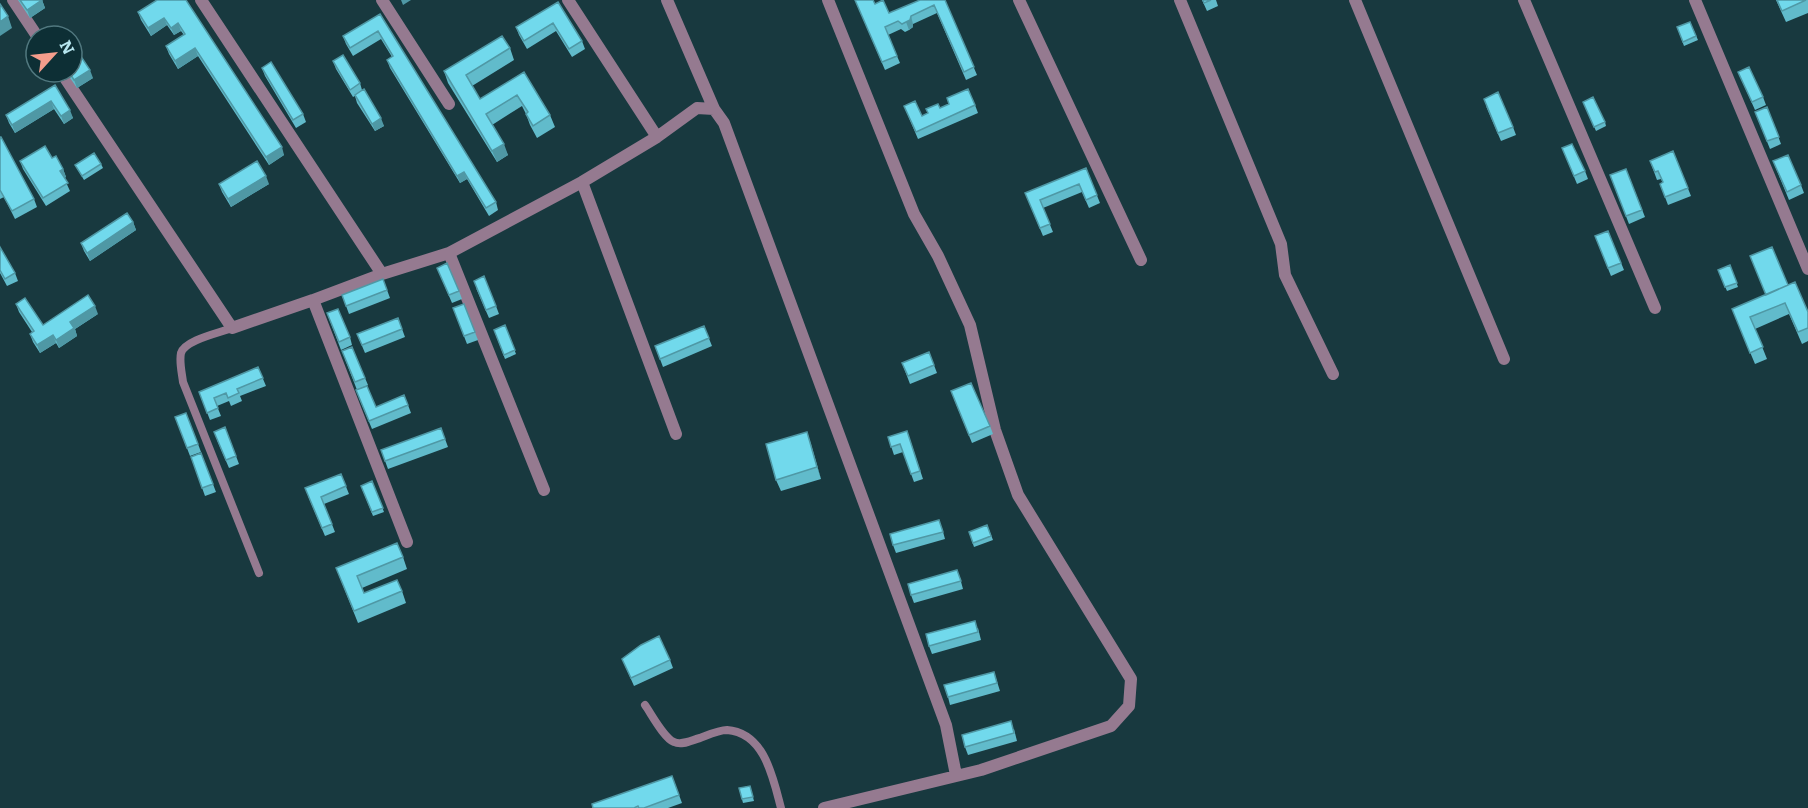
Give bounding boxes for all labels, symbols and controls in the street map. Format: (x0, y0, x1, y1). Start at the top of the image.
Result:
north arrow (24, 24, 84, 84)
text: N (55, 35, 82, 58)

